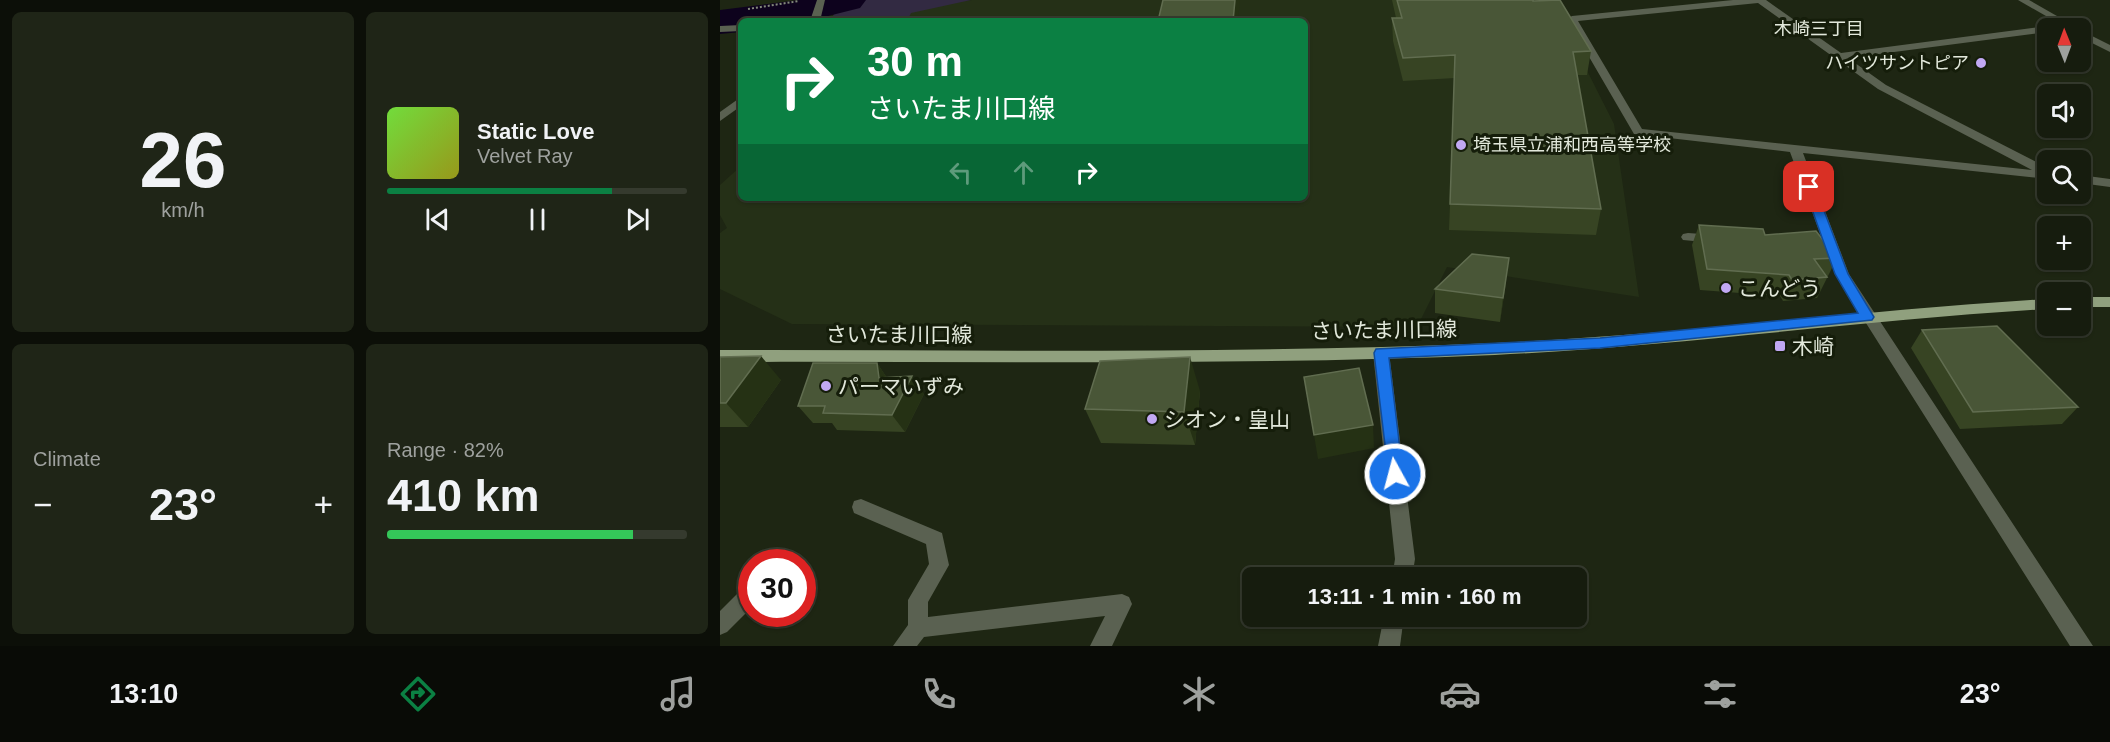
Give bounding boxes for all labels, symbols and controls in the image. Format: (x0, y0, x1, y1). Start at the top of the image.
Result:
north arrow (2037, 18, 2091, 72)
map controls (2037, 18, 2091, 336)
district label: 木崎三丁目 (1774, 19, 1864, 39)
text: 30 m (867, 38, 963, 85)
icon: right (768, 42, 846, 120)
place label: ハイツサントピア (1825, 53, 1969, 73)
marker: ハイツサントピア (1974, 56, 1988, 70)
button: sound (2037, 84, 2091, 138)
text: さいたま川口線 (867, 94, 1055, 124)
text: 26 (140, 116, 226, 204)
text: Static Love (477, 119, 594, 144)
place label: 埼玉県立浦和西高等学校 (1473, 135, 1671, 155)
marker: 埼玉県立浦和西高等学校 (1454, 138, 1468, 152)
text: Velvet Ray (477, 145, 573, 167)
button: search (2037, 150, 2091, 204)
icon: left (944, 156, 977, 189)
icon: ahead (1007, 156, 1040, 189)
icon: right (1070, 156, 1103, 189)
pin (1783, 161, 1834, 212)
icon: arrive (1792, 170, 1825, 203)
text: km/h (161, 199, 205, 221)
icon: previous (421, 203, 454, 236)
icon: pause (521, 203, 554, 236)
icon: next (621, 203, 654, 236)
button: + (2037, 216, 2091, 270)
place label: こんどう (1738, 277, 1821, 300)
marker: こんどう (1719, 281, 1733, 295)
button: − (2037, 282, 2091, 336)
street label: さいたま川口線 (1311, 317, 1457, 343)
street label: さいたま川口線 (826, 323, 972, 346)
place label: 木崎 (1792, 335, 1834, 358)
marker: 木崎 (1773, 339, 1787, 353)
place label: パーマいずみ (838, 375, 964, 398)
marker: パーマいずみ (819, 379, 833, 393)
place label: シオン・皇山 (1164, 408, 1290, 431)
marker: シオン・皇山 (1145, 412, 1159, 426)
text: Range · 82% (387, 439, 504, 461)
position arrow (1363, 442, 1427, 506)
text: Climate (33, 448, 101, 470)
text: 410 km (387, 470, 540, 521)
text: 23° (149, 479, 217, 530)
text: − (33, 486, 52, 523)
text: + (314, 486, 333, 523)
speed limit sign: 30 (738, 549, 816, 627)
text: 13:11 · 1 min · 160 m (1308, 584, 1522, 609)
icon: directions (397, 673, 439, 715)
icon: music (657, 673, 699, 715)
icon: phone (918, 673, 960, 715)
icon: climate (1178, 673, 1220, 715)
icon: car (1439, 673, 1481, 715)
icon: filters (1699, 673, 1741, 715)
text: 13:10 (109, 679, 178, 709)
text: 23° (1960, 679, 2001, 709)

